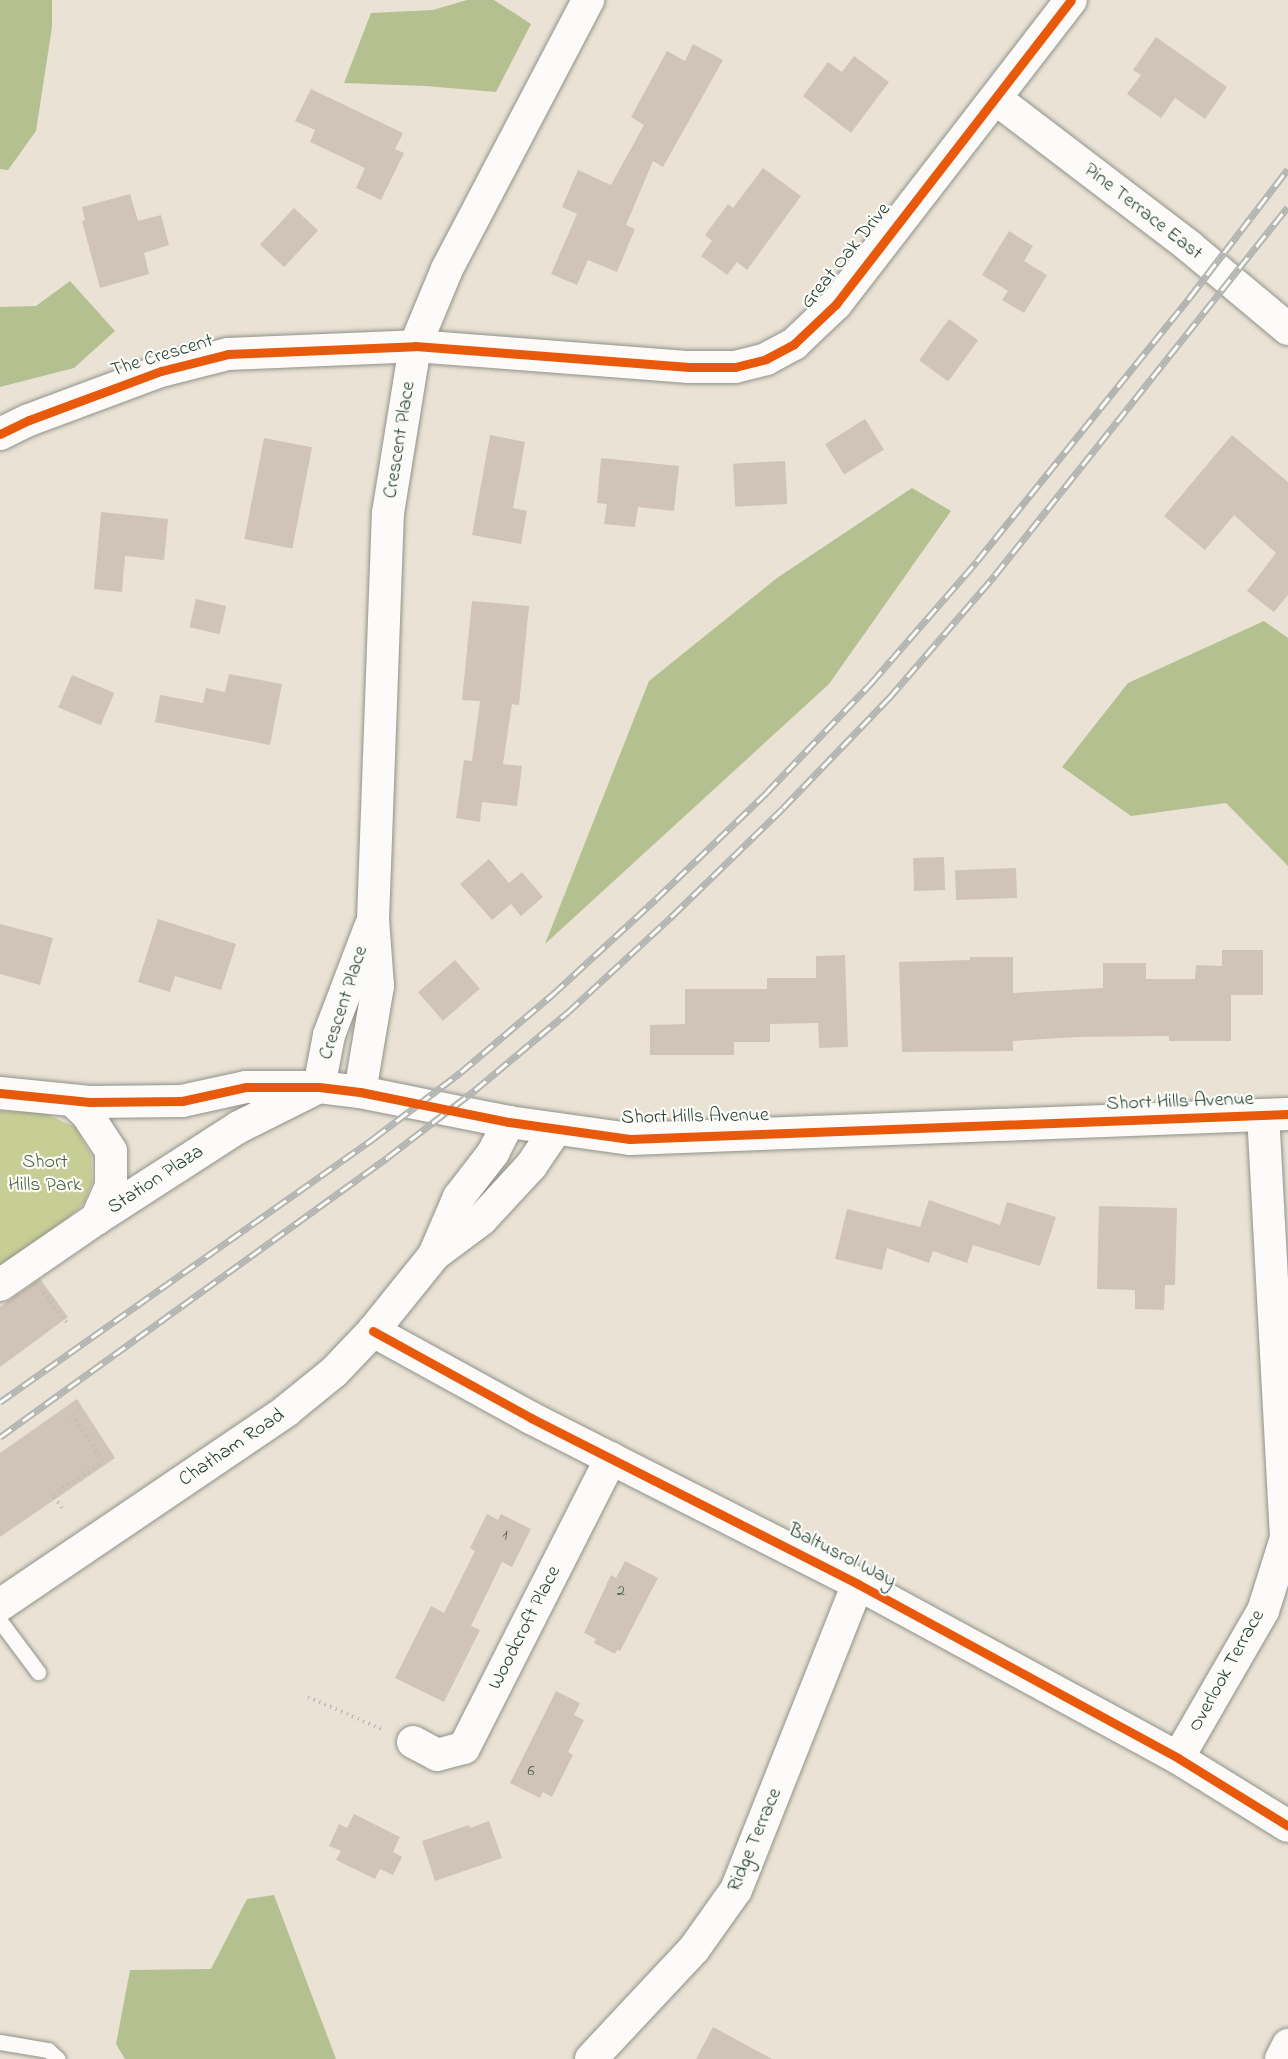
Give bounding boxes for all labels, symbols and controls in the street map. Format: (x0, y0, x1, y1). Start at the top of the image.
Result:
street label: Pine Terrace East (1079, 158, 1207, 266)
street label: Great Oak Drive (796, 198, 896, 314)
street label: The Crescent (108, 329, 216, 383)
street label: Crescent Place (379, 380, 421, 500)
street label: Crescent Place (314, 943, 374, 1063)
street label: Short Hills Avenue (1106, 1087, 1254, 1117)
street label: Short Hills Avenue (621, 1104, 769, 1130)
street label: Station Plaza (103, 1140, 209, 1220)
park label: Short Hills Park (8, 1151, 82, 1198)
street label: Chatham Road (175, 1404, 289, 1492)
street label: Baltusrol Way (784, 1519, 900, 1593)
house number: 1 (502, 1525, 508, 1545)
street label: Woodcroft Place (484, 1562, 566, 1694)
house number: 2 (617, 1581, 625, 1601)
street label: Overlook Terrace (1184, 1606, 1270, 1736)
house number: 6 (527, 1761, 535, 1781)
street label: Ridge Terrace (722, 1785, 788, 1895)

